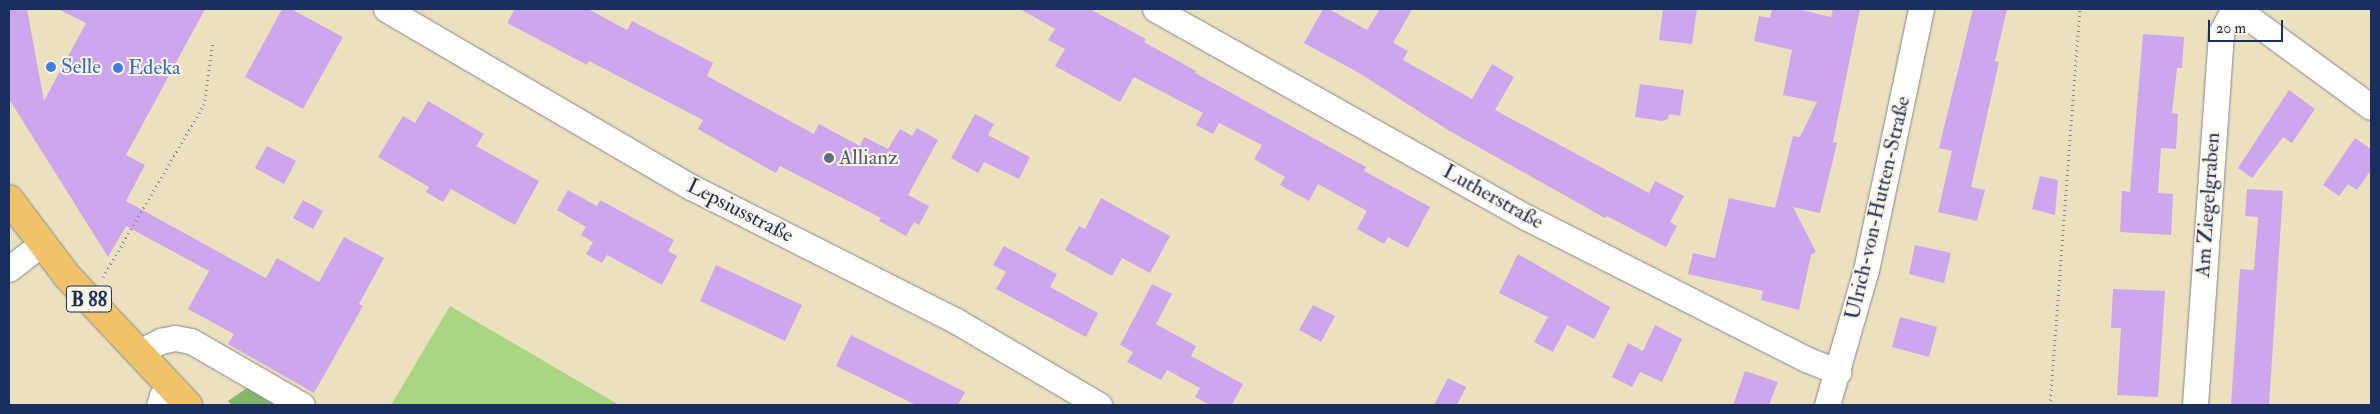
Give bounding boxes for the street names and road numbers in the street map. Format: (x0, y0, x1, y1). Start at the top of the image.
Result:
street label: Ulrich-von-Hutten-Straße (1840, 94, 1916, 322)
street label: Am Ziegelgraben (2190, 132, 2226, 278)
street label: Lutherstraße (1438, 159, 1548, 235)
street label: Lepsiusstraße (683, 173, 797, 249)
road number: B 88 (65, 282, 113, 316)

